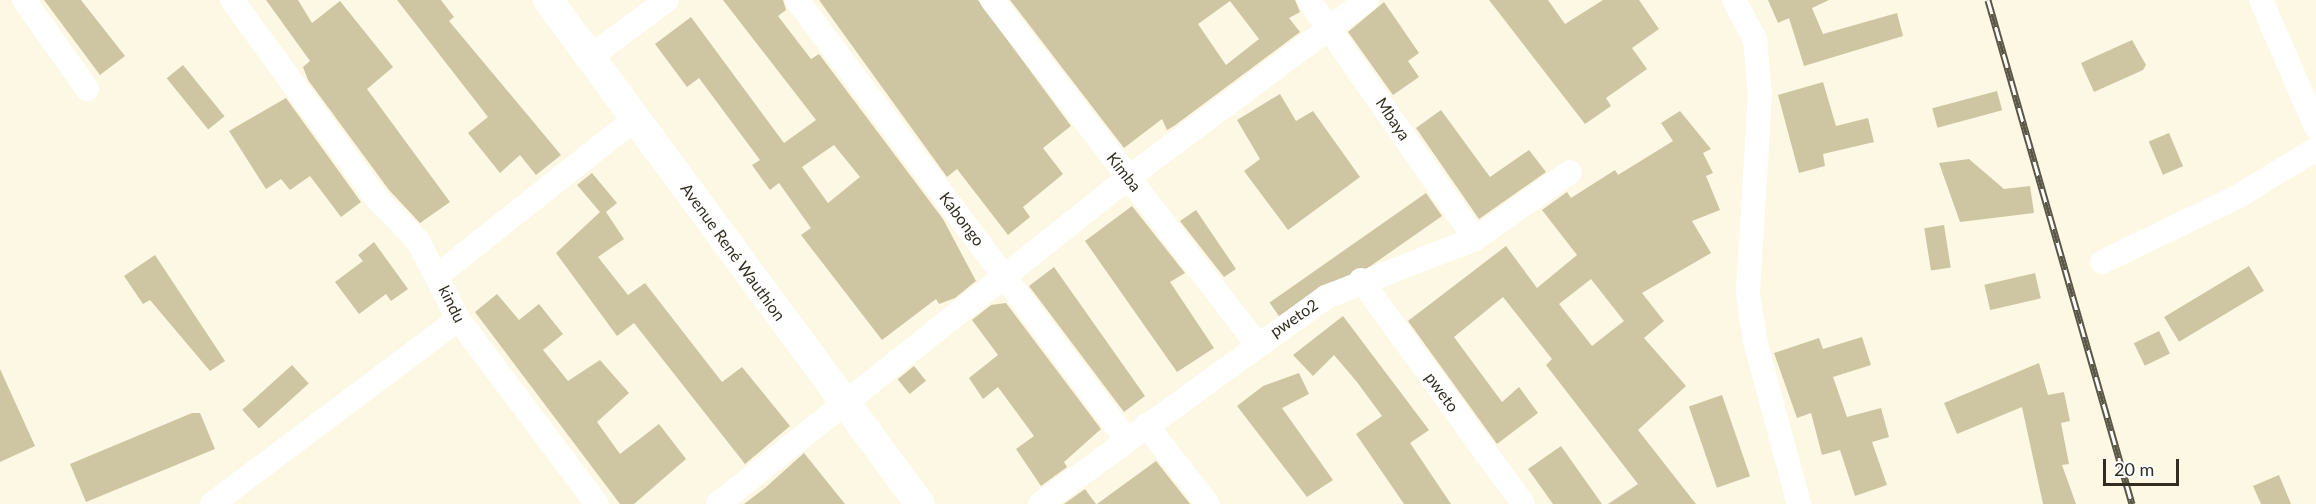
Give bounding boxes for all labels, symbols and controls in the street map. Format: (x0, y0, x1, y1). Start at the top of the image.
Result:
street label: Mbaya (1372, 94, 1414, 144)
street label: Kimba (1103, 149, 1145, 195)
street label: Avenue René Wauthion (677, 179, 789, 325)
street label: Kabongo (935, 188, 989, 250)
street label: kindu (435, 282, 469, 326)
street label: pweto2 (1266, 295, 1322, 341)
street label: pweto (1421, 368, 1463, 416)
scale bar (2106, 447, 2182, 485)
text: 20 m (2114, 458, 2154, 480)

